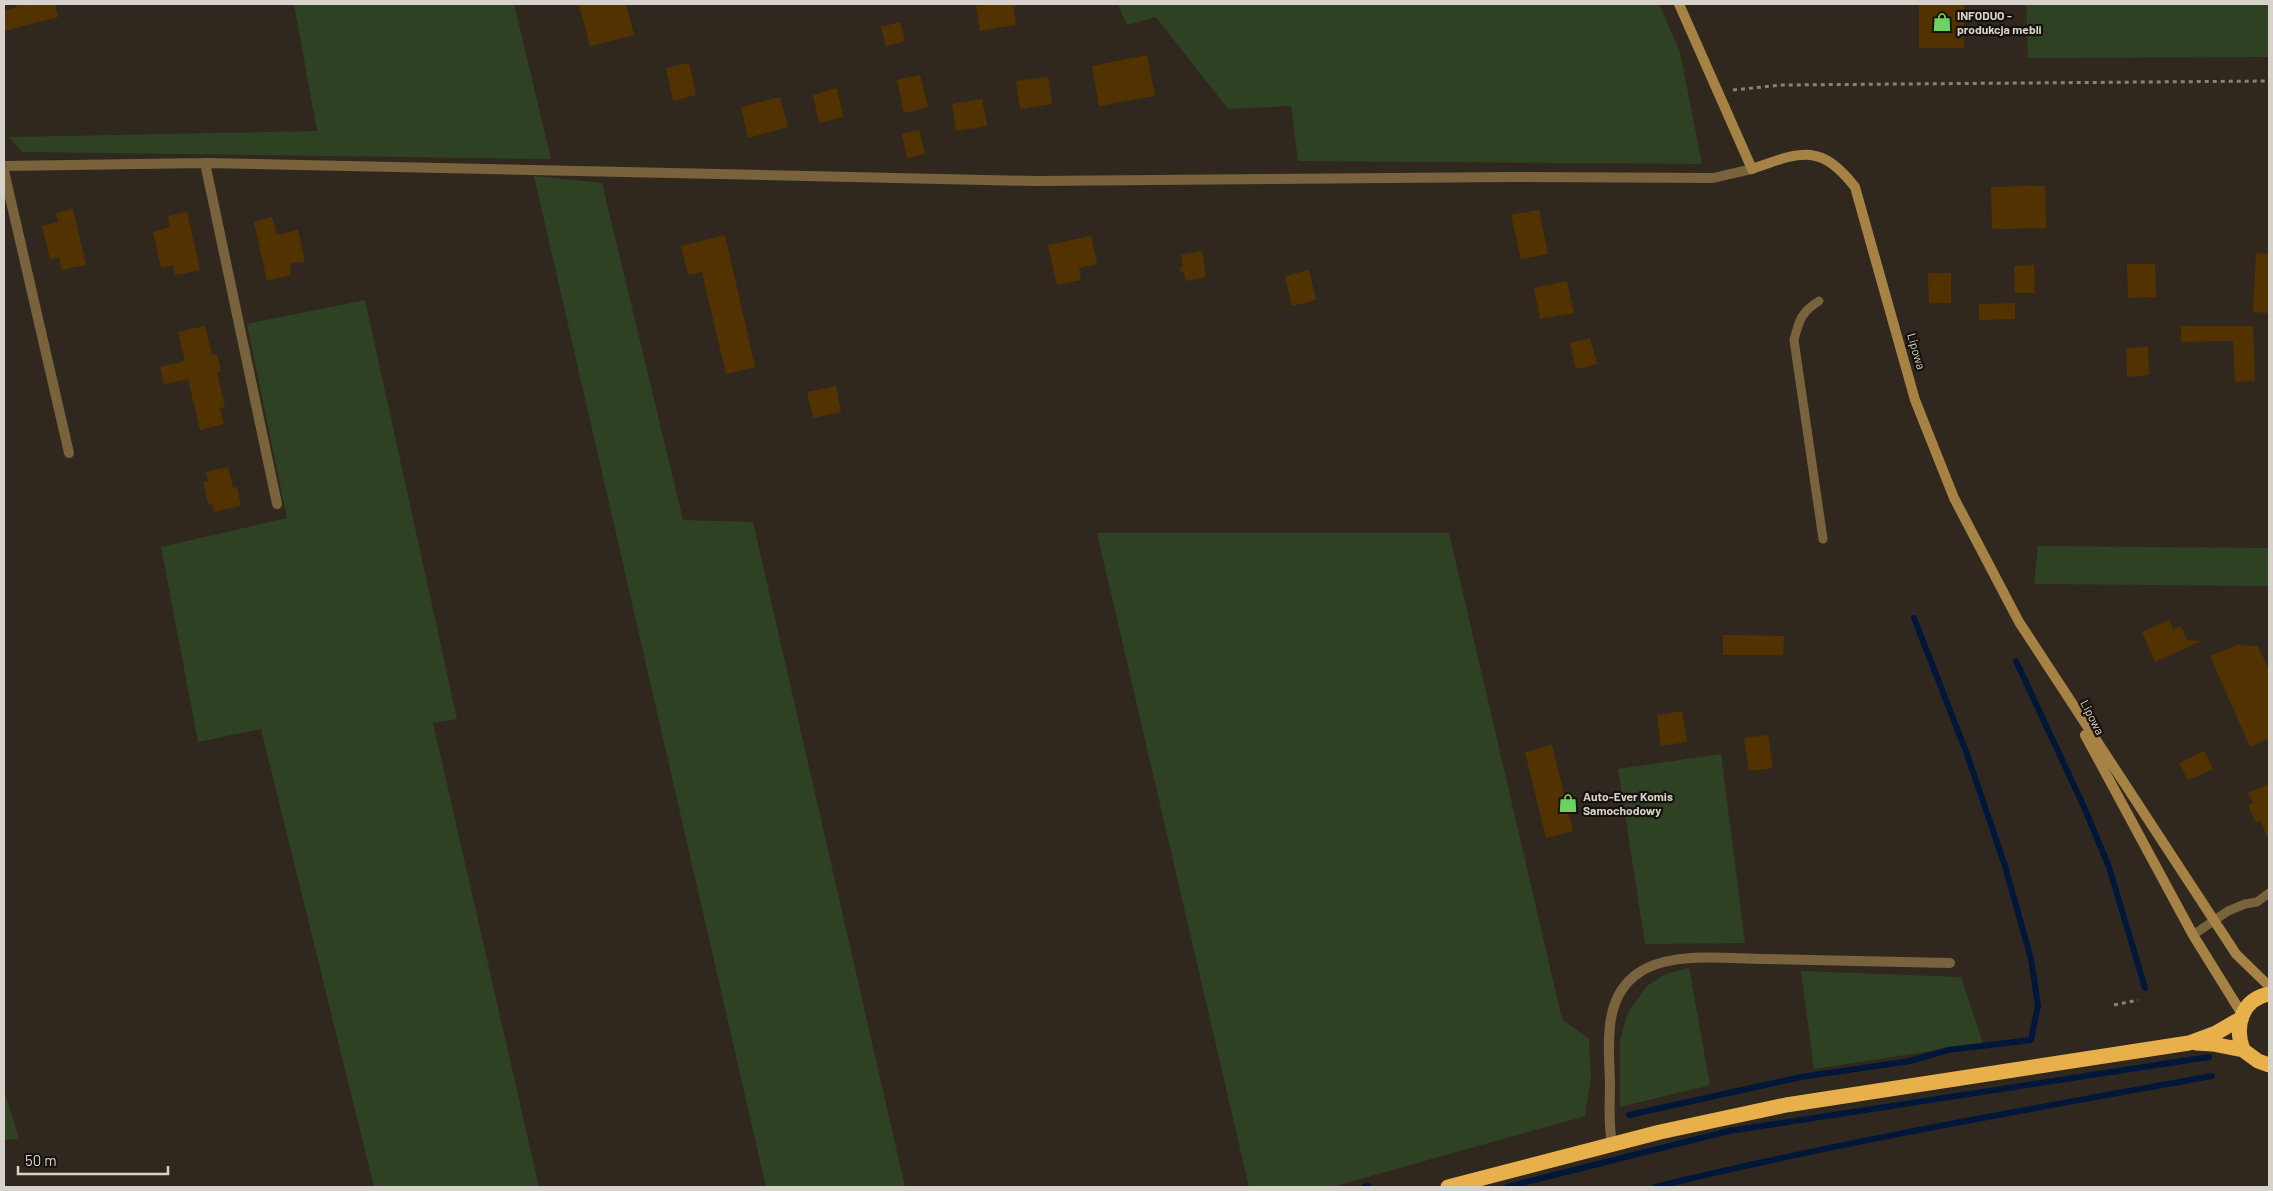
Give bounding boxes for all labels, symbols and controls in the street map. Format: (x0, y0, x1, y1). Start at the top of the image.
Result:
place label: INFODUO - produkcja mebli (1957, 8, 2042, 36)
shop icon: INFODUO - produkcja mebli (1931, 11, 1953, 33)
street label: Lipowa (1905, 331, 1929, 371)
street label: Lipowa (2078, 697, 2108, 737)
place label: Auto-Ever Komis Samochodowy (1583, 789, 1673, 817)
shop icon: Auto-Ever Komis Samochodowy (1557, 792, 1579, 814)
scale bar (18, 1144, 168, 1176)
text: 50 m (25, 1151, 57, 1169)

